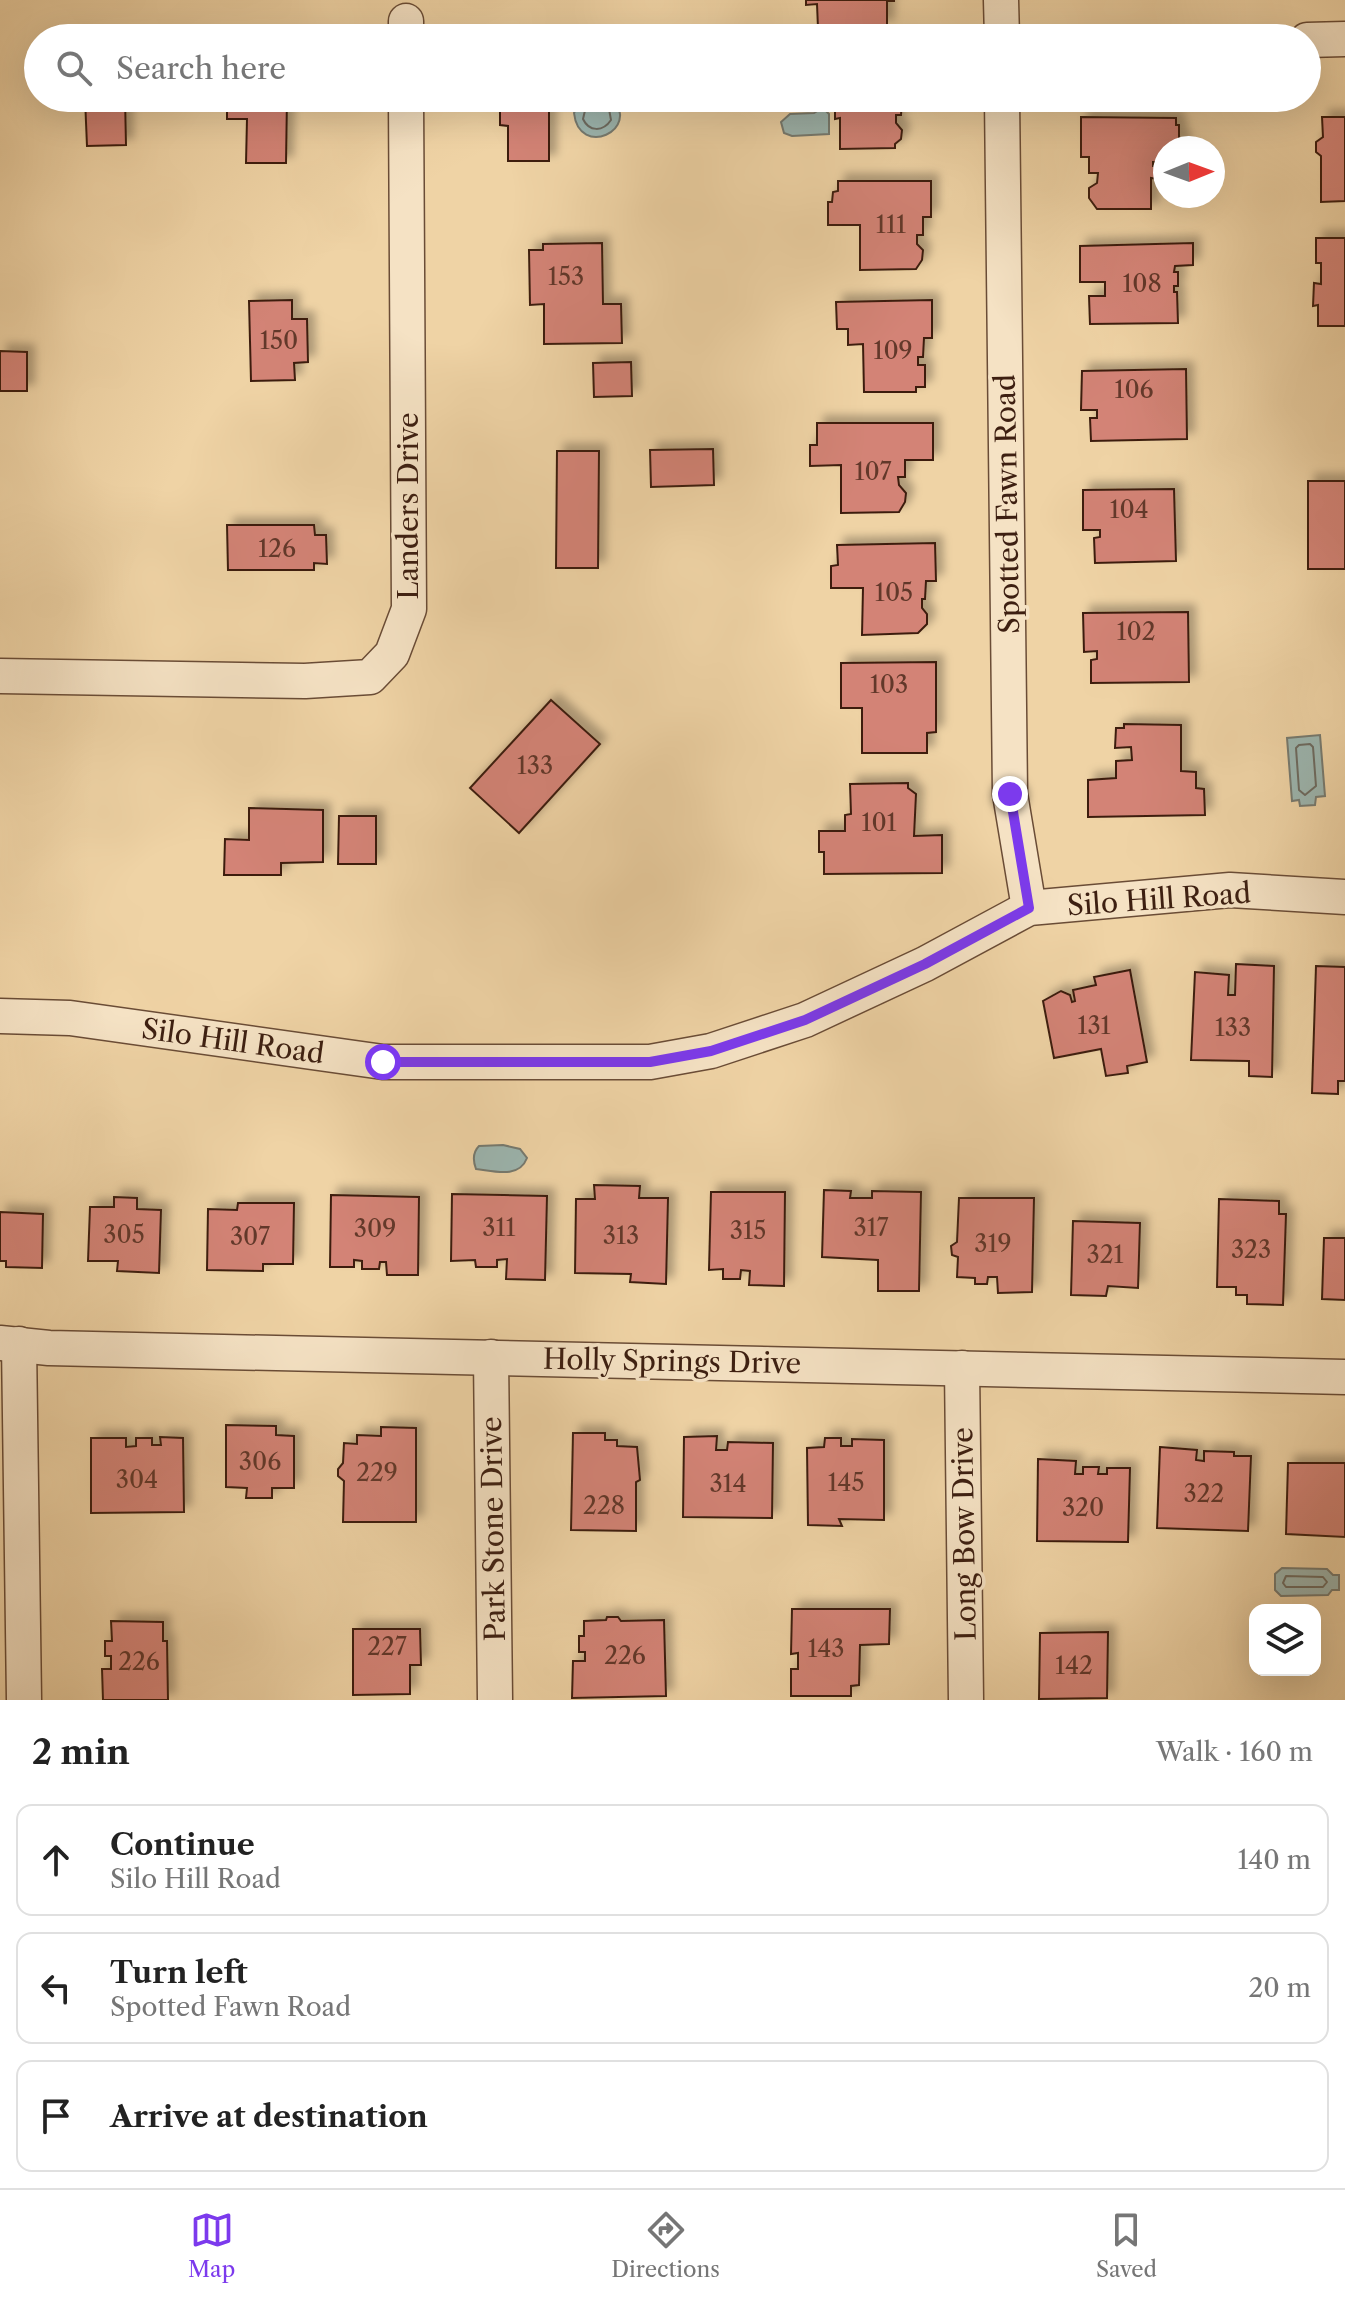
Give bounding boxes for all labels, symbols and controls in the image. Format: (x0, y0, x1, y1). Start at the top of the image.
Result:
search box (24, 24, 1321, 112)
icon: search (52, 46, 96, 90)
text: Search here (116, 50, 286, 87)
north arrow (1153, 136, 1225, 208)
house number: 111 (876, 210, 906, 239)
house number: 153 (548, 262, 584, 291)
house number: 108 (1122, 269, 1162, 298)
house number: 150 (260, 326, 298, 355)
house number: 109 (873, 336, 913, 365)
street label: Spotted Fawn Road (988, 374, 1026, 634)
house number: 106 (1114, 375, 1154, 404)
street label: Landers Drive (391, 412, 425, 600)
house number: 107 (854, 457, 892, 486)
house number: 104 (1109, 495, 1149, 524)
house number: 126 (258, 534, 296, 563)
house number: 105 (875, 578, 913, 607)
house number: 102 (1116, 617, 1156, 646)
house number: 103 (870, 670, 908, 699)
house number: 133 (517, 751, 553, 780)
route end (992, 776, 1028, 812)
house number: 101 (861, 808, 897, 837)
street label: Silo Hill Road (1066, 876, 1252, 922)
street label: Silo Hill Road (139, 1011, 327, 1071)
house number: 131 (1077, 1011, 1111, 1040)
house number: 133 (1215, 1013, 1251, 1042)
route start (365, 1044, 401, 1080)
house number: 311 (482, 1213, 516, 1242)
house number: 317 (853, 1213, 889, 1242)
house number: 309 (354, 1214, 396, 1243)
house number: 315 (730, 1216, 766, 1245)
house number: 305 (103, 1220, 145, 1249)
house number: 313 (603, 1221, 639, 1250)
house number: 307 (230, 1222, 270, 1251)
house number: 319 (974, 1229, 1012, 1258)
house number: 323 (1231, 1235, 1271, 1264)
house number: 321 (1086, 1240, 1124, 1269)
street label: Holly Springs Drive (543, 1342, 801, 1380)
street label: Park Stone Drive (474, 1416, 512, 1642)
street label: Long Bow Drive (945, 1427, 983, 1641)
house number: 306 (239, 1447, 281, 1476)
house number: 229 (356, 1458, 398, 1487)
house number: 304 (116, 1465, 158, 1494)
house number: 145 (828, 1468, 865, 1497)
house number: 314 (709, 1469, 747, 1498)
house number: 322 (1184, 1479, 1224, 1508)
house number: 228 (583, 1491, 625, 1520)
house number: 320 (1062, 1493, 1104, 1522)
map controls (1249, 1604, 1321, 1676)
button: layers (1249, 1604, 1321, 1676)
house number: 227 (367, 1632, 407, 1661)
house number: 143 (807, 1634, 845, 1663)
house number: 226 (604, 1641, 646, 1670)
house number: 226 (118, 1647, 160, 1676)
house number: 142 (1055, 1651, 1093, 1680)
text: 2 min (32, 1731, 130, 1773)
text: Walk · 160 m (1156, 1736, 1313, 1768)
text: Continue (110, 1826, 255, 1863)
icon: ahead (34, 1838, 78, 1882)
text: 140 m (1237, 1844, 1311, 1876)
text: Silo Hill Road (110, 1863, 281, 1895)
text: Turn left (110, 1954, 247, 1991)
icon: left (34, 1966, 78, 2010)
text: 20 m (1248, 1972, 1311, 2004)
text: Spotted Fawn Road (110, 1991, 351, 2023)
icon: arrive (34, 2094, 78, 2138)
text: Arrive at destination (110, 2098, 428, 2135)
tab: Map (188, 2208, 235, 2283)
tab: Directions (611, 2208, 720, 2283)
tab: Saved (1096, 2208, 1157, 2283)

